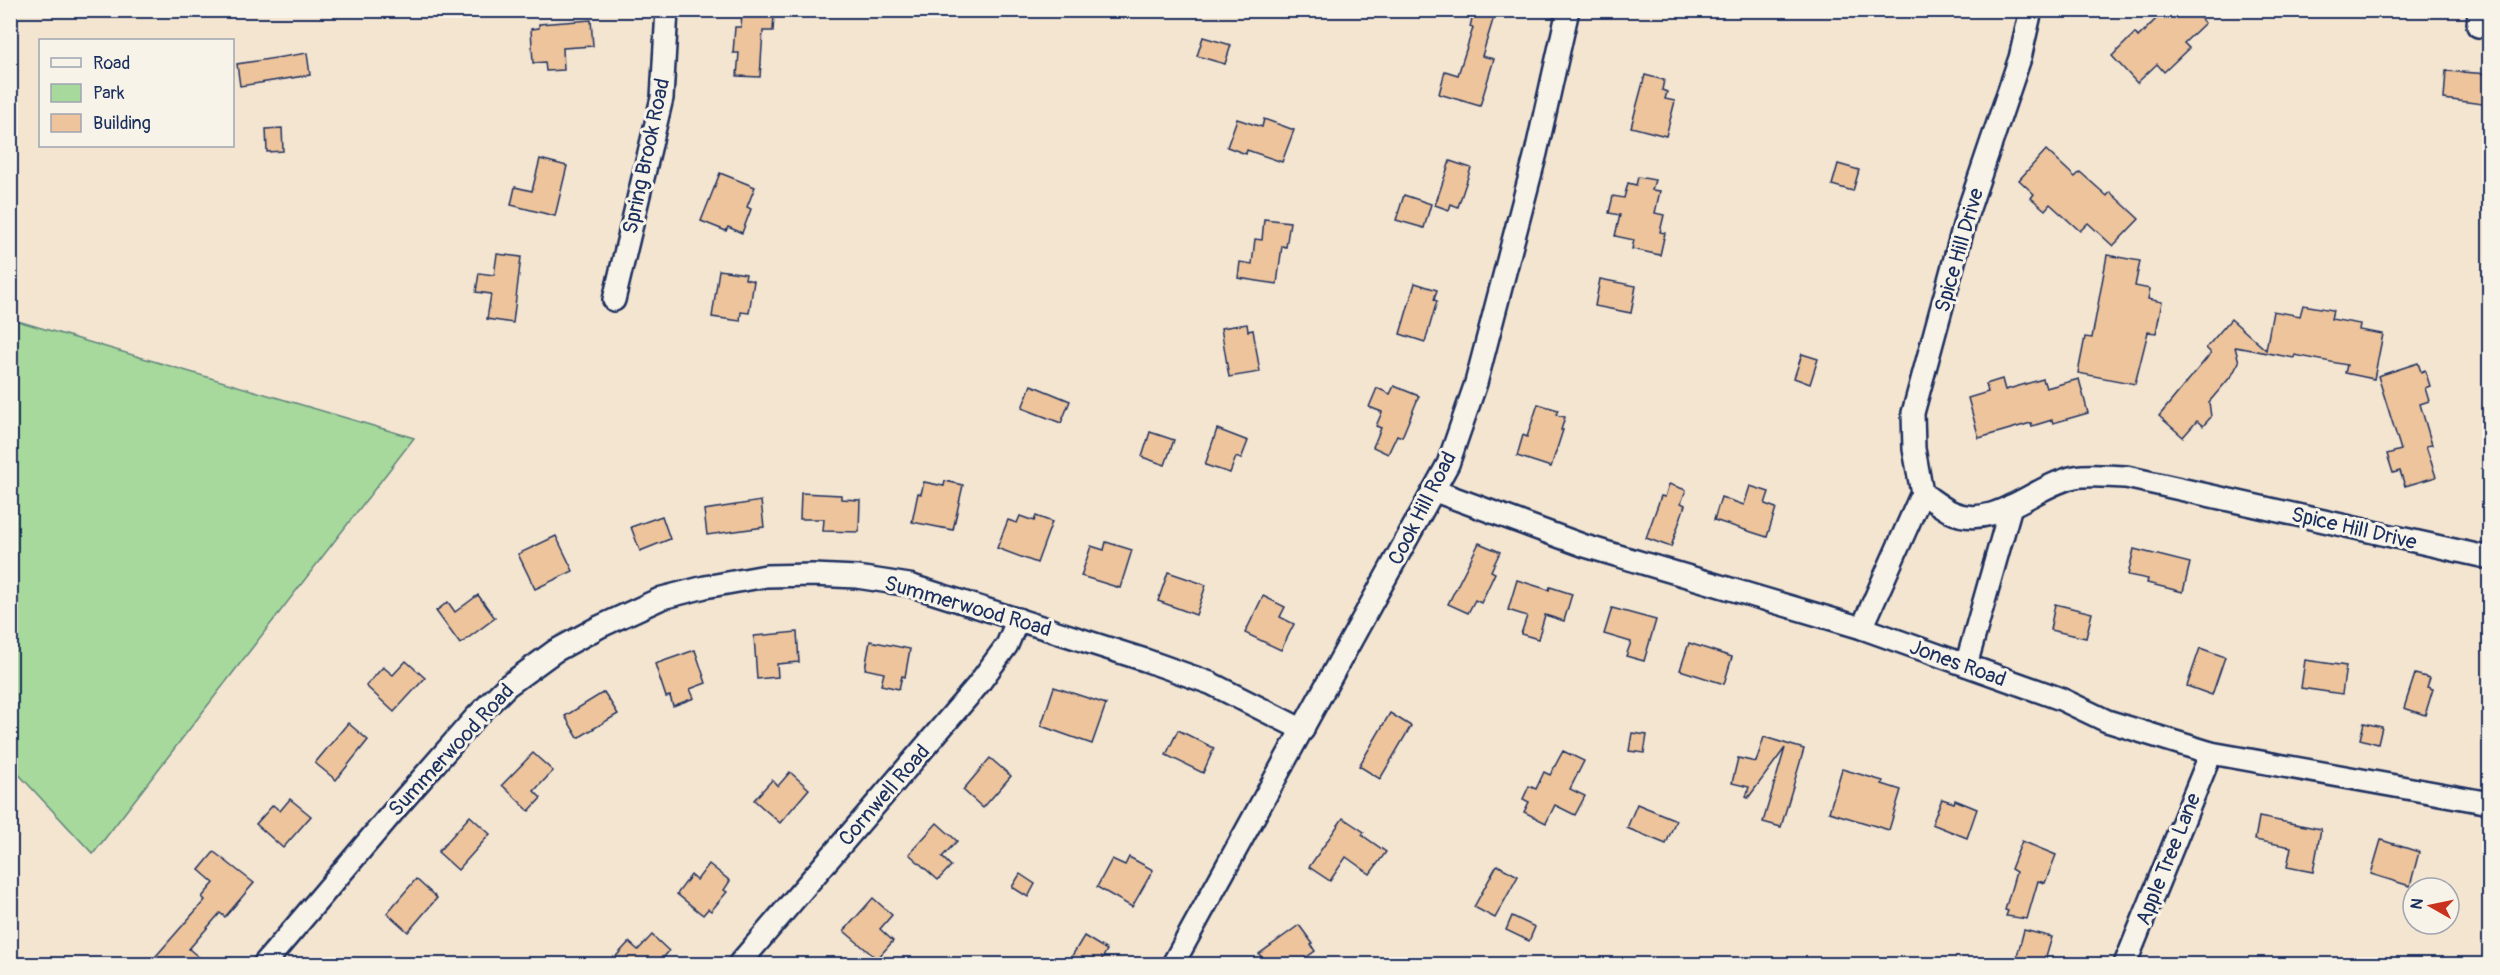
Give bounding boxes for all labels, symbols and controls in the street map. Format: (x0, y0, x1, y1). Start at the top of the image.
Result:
legend (39, 39, 234, 147)
text: Road (93, 52, 130, 75)
street label: Spring Brook Road (617, 76, 676, 236)
text: Park (93, 82, 125, 105)
text: Building (93, 112, 151, 135)
street label: Spice Hill Drive (1929, 184, 1990, 315)
street label: Cook Hill Road (1382, 447, 1463, 570)
street label: Spice Hill Drive (2289, 501, 2420, 556)
street label: Summerwood Road (881, 570, 1054, 643)
street label: Jones Road (1906, 634, 2010, 693)
street label: Summerwood Road (383, 678, 520, 823)
street label: Cornwell Road (833, 739, 936, 852)
street label: Apple Tree Lane (2130, 789, 2207, 929)
north arrow (2401, 876, 2461, 936)
text: N (2406, 897, 2428, 911)

